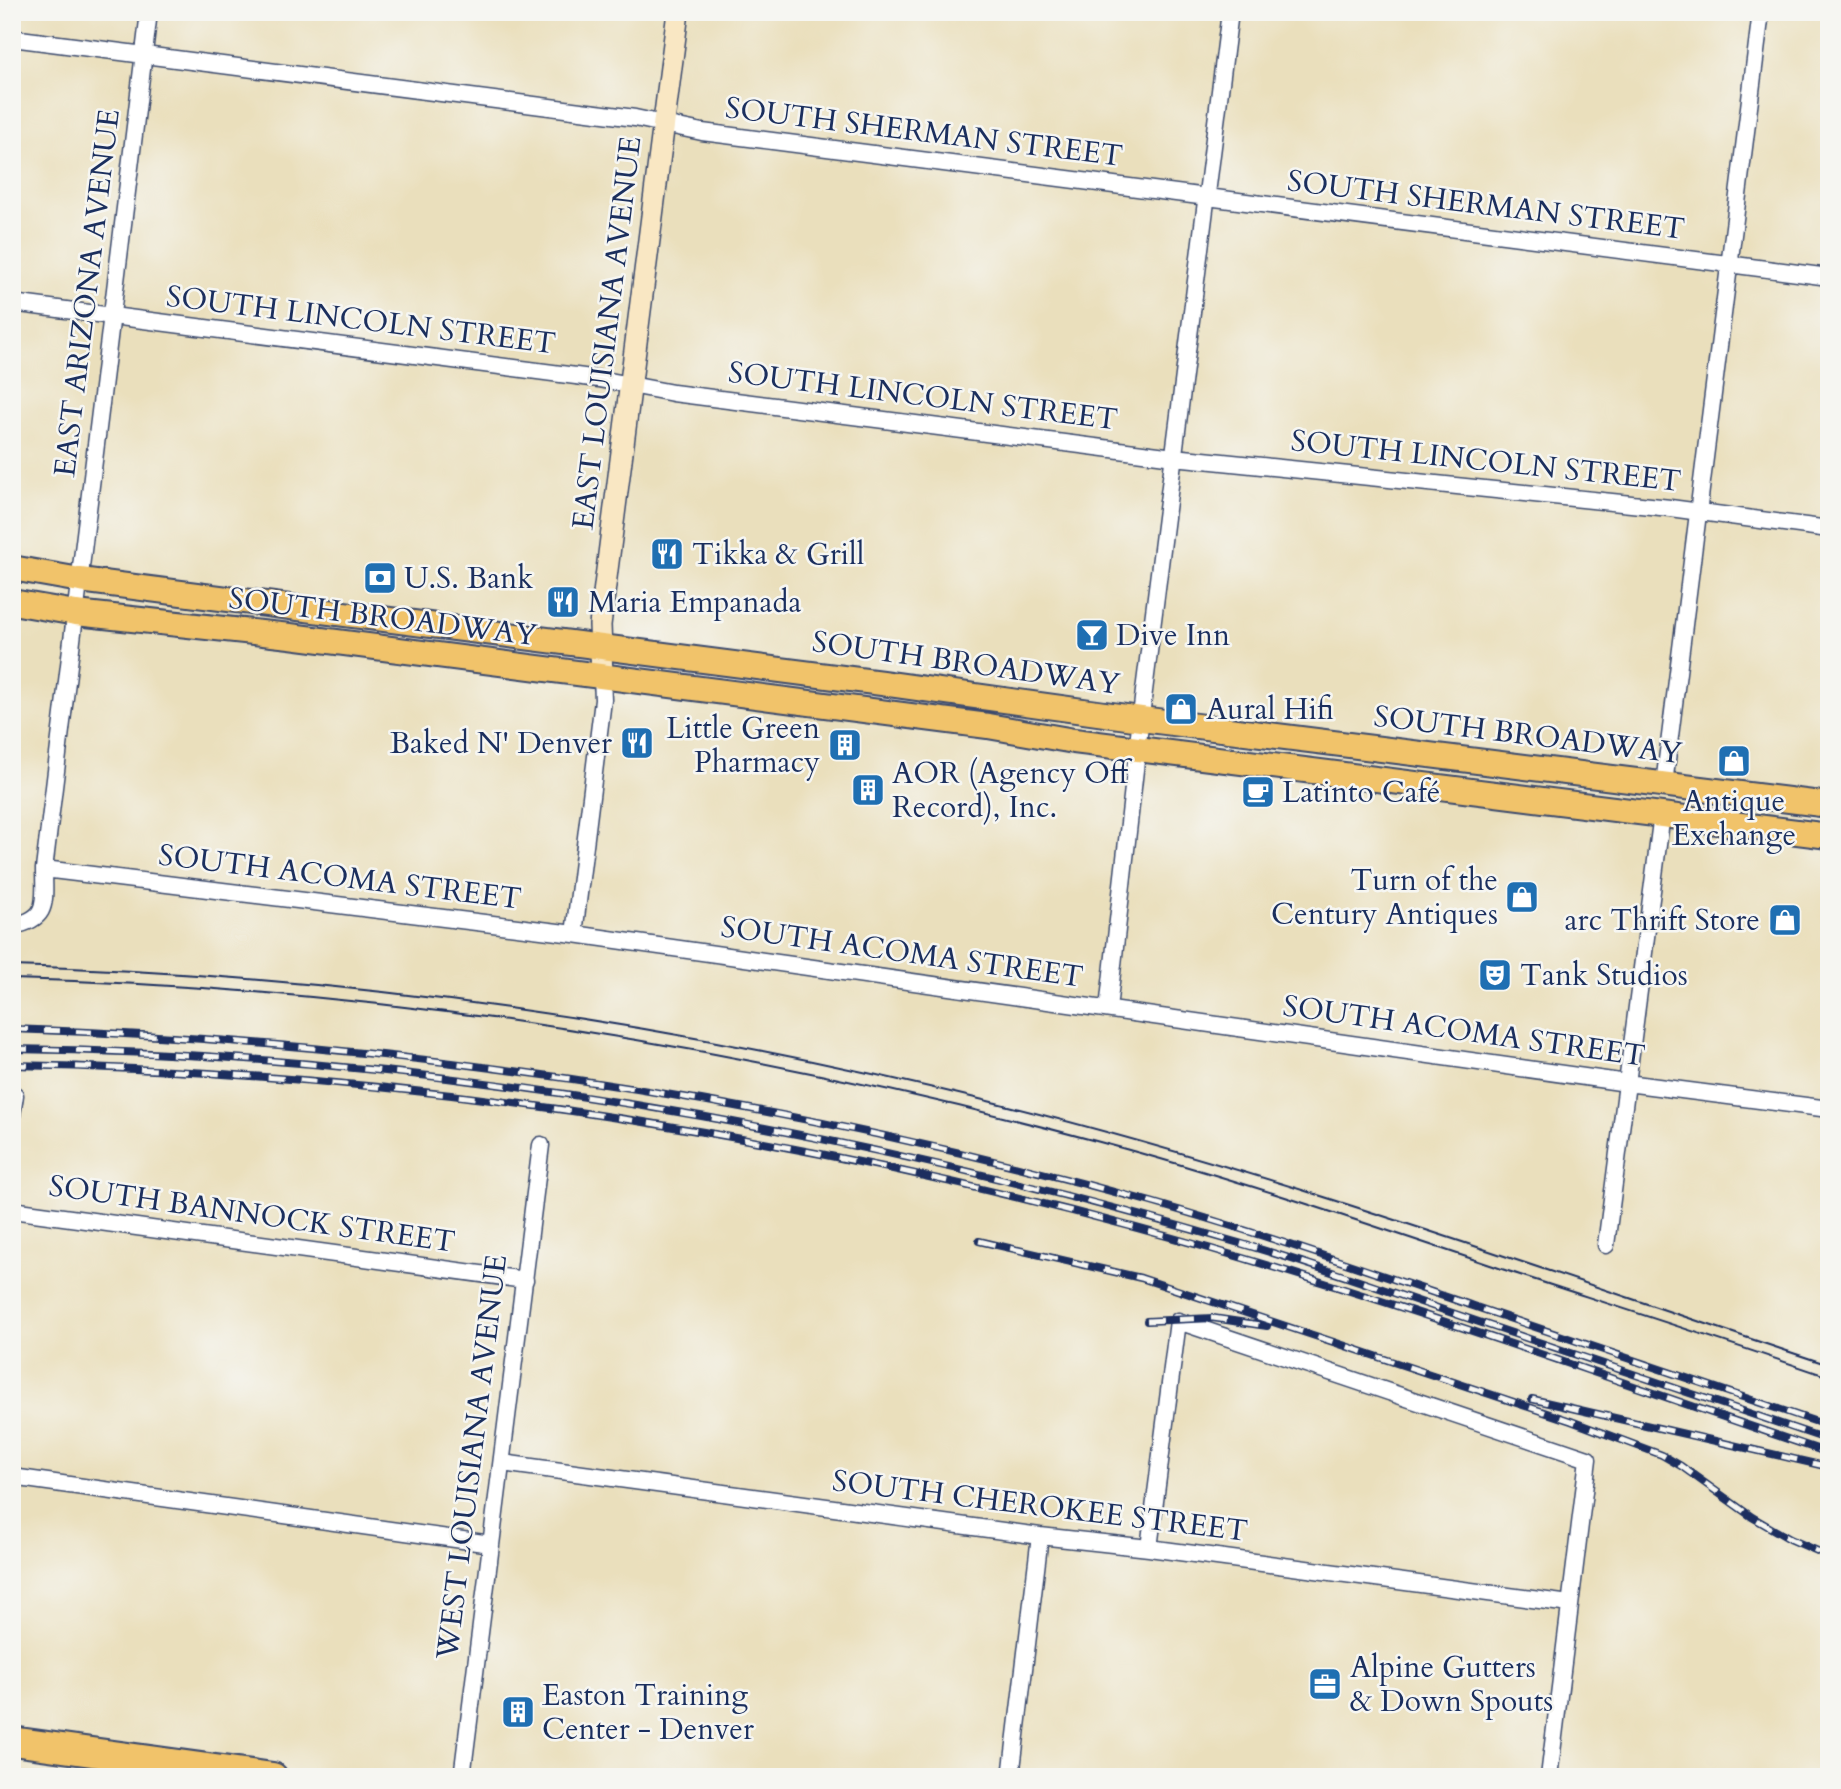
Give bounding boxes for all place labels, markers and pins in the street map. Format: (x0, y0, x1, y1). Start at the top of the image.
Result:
place label: Tikka & Grill (692, 534, 865, 575)
restaurant icon: Tikka & Grill (648, 535, 686, 573)
place label: U.S. Bank (404, 558, 533, 599)
bank icon: U.S. Bank (361, 559, 399, 597)
place label: Maria Empanada (588, 582, 801, 623)
restaurant icon: Maria Empanada (544, 583, 582, 621)
place label: Dive Inn (1116, 615, 1230, 656)
bar icon: Dive Inn (1073, 616, 1111, 654)
place label: Aural Hifi (1206, 689, 1334, 730)
shop icon: Aural Hifi (1162, 690, 1200, 728)
place label: Little Green Pharmacy (666, 708, 820, 783)
place label: Baked N' Denver (390, 723, 612, 764)
restaurant icon: Baked N' Denver (618, 724, 656, 762)
building icon: Little Green Pharmacy (826, 726, 864, 764)
shop icon: Antique Exchange (1715, 742, 1753, 780)
place label: AOR (Agency Off Record), Inc. (892, 753, 1133, 828)
building icon: AOR (Agency Off Record), Inc. (849, 771, 887, 809)
place label: Latinto Café (1282, 772, 1441, 813)
cafe icon: Latinto Café (1239, 773, 1277, 811)
place label: Antique Exchange (1672, 781, 1796, 856)
place label: Turn of the Century Antiques (1271, 860, 1498, 935)
shop icon: Turn of the Century Antiques (1503, 878, 1541, 916)
place label: arc Thrift Store (1565, 900, 1760, 941)
shop icon: arc Thrift Store (1766, 901, 1804, 939)
place label: Tank Studios (1520, 955, 1688, 996)
theatre icon: Tank Studios (1476, 956, 1514, 994)
place label: Alpine Gutters & Down Spouts (1350, 1647, 1553, 1722)
office icon: Alpine Gutters & Down Spouts (1306, 1665, 1344, 1703)
place label: Easton Training Center - Denver (542, 1675, 754, 1750)
building icon: Easton Training Center - Denver (499, 1693, 537, 1731)

